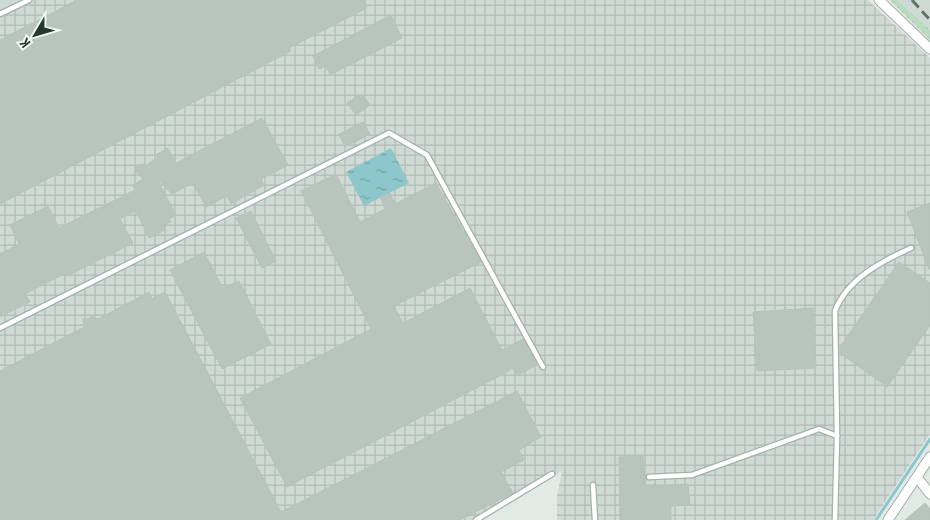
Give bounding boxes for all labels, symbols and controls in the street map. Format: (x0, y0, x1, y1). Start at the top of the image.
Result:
north arrow (10, 10, 60, 60)
text: K (15, 34, 34, 51)

